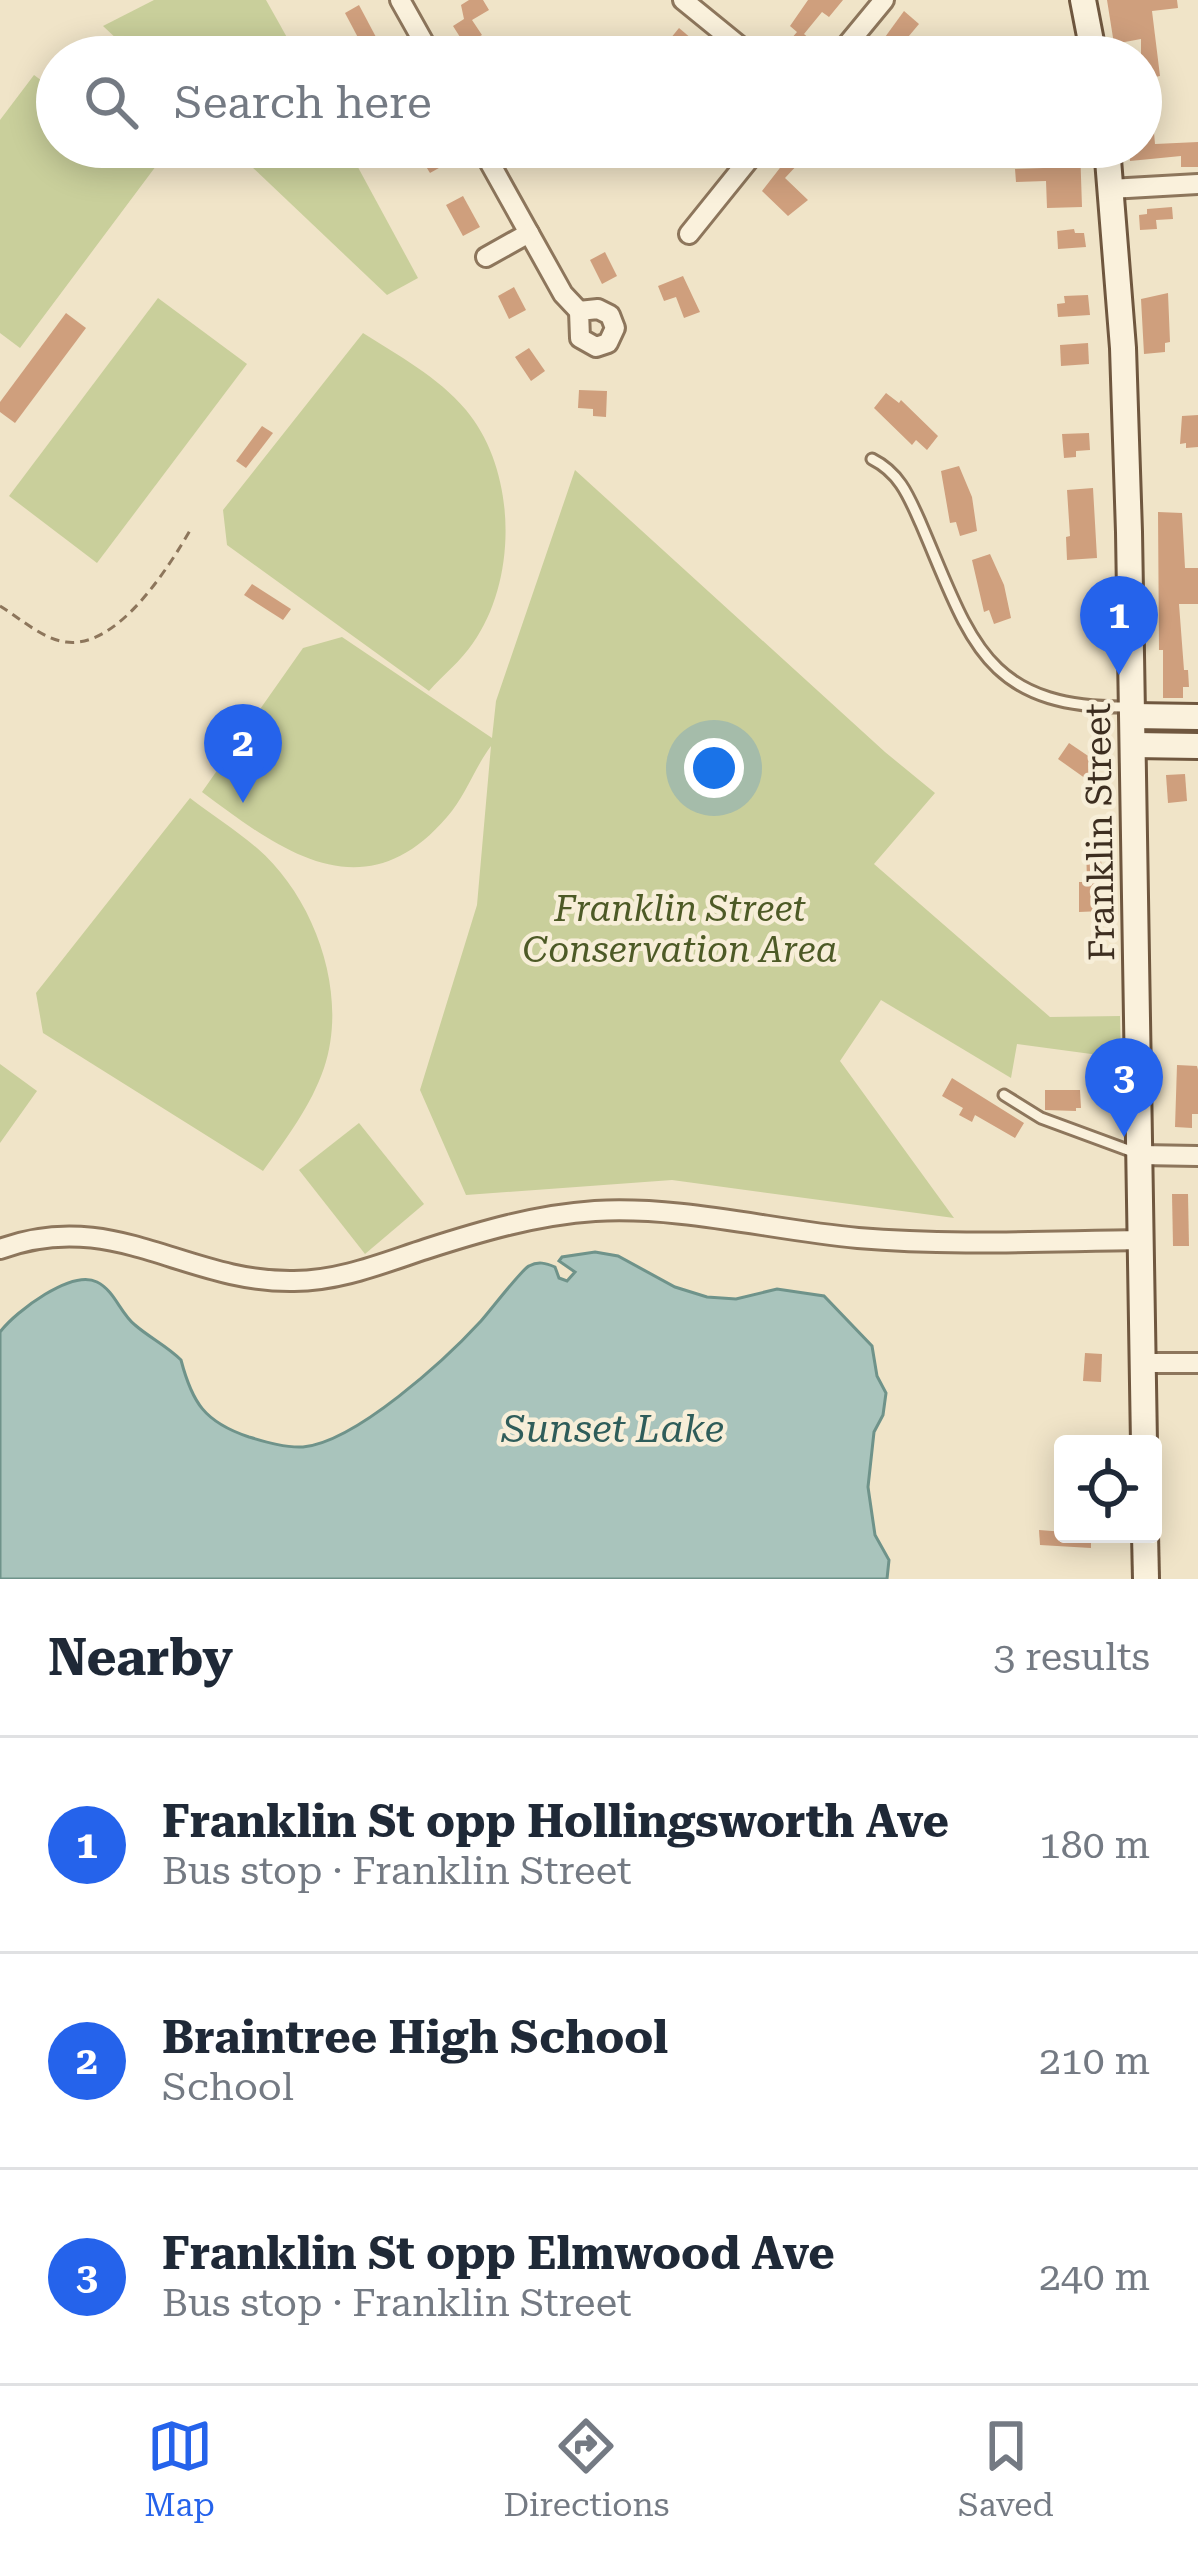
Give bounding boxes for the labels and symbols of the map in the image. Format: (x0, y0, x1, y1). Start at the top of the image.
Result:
pin: 1 (1080, 576, 1158, 675)
street label: Franklin Street (1077, 703, 1123, 961)
pin: 2 (204, 704, 282, 803)
your location (684, 738, 744, 798)
park label: Franklin Street Conservation Area (523, 888, 837, 971)
pin: 3 (1085, 1038, 1163, 1137)
water label: Sunset Lake (501, 1406, 724, 1452)

